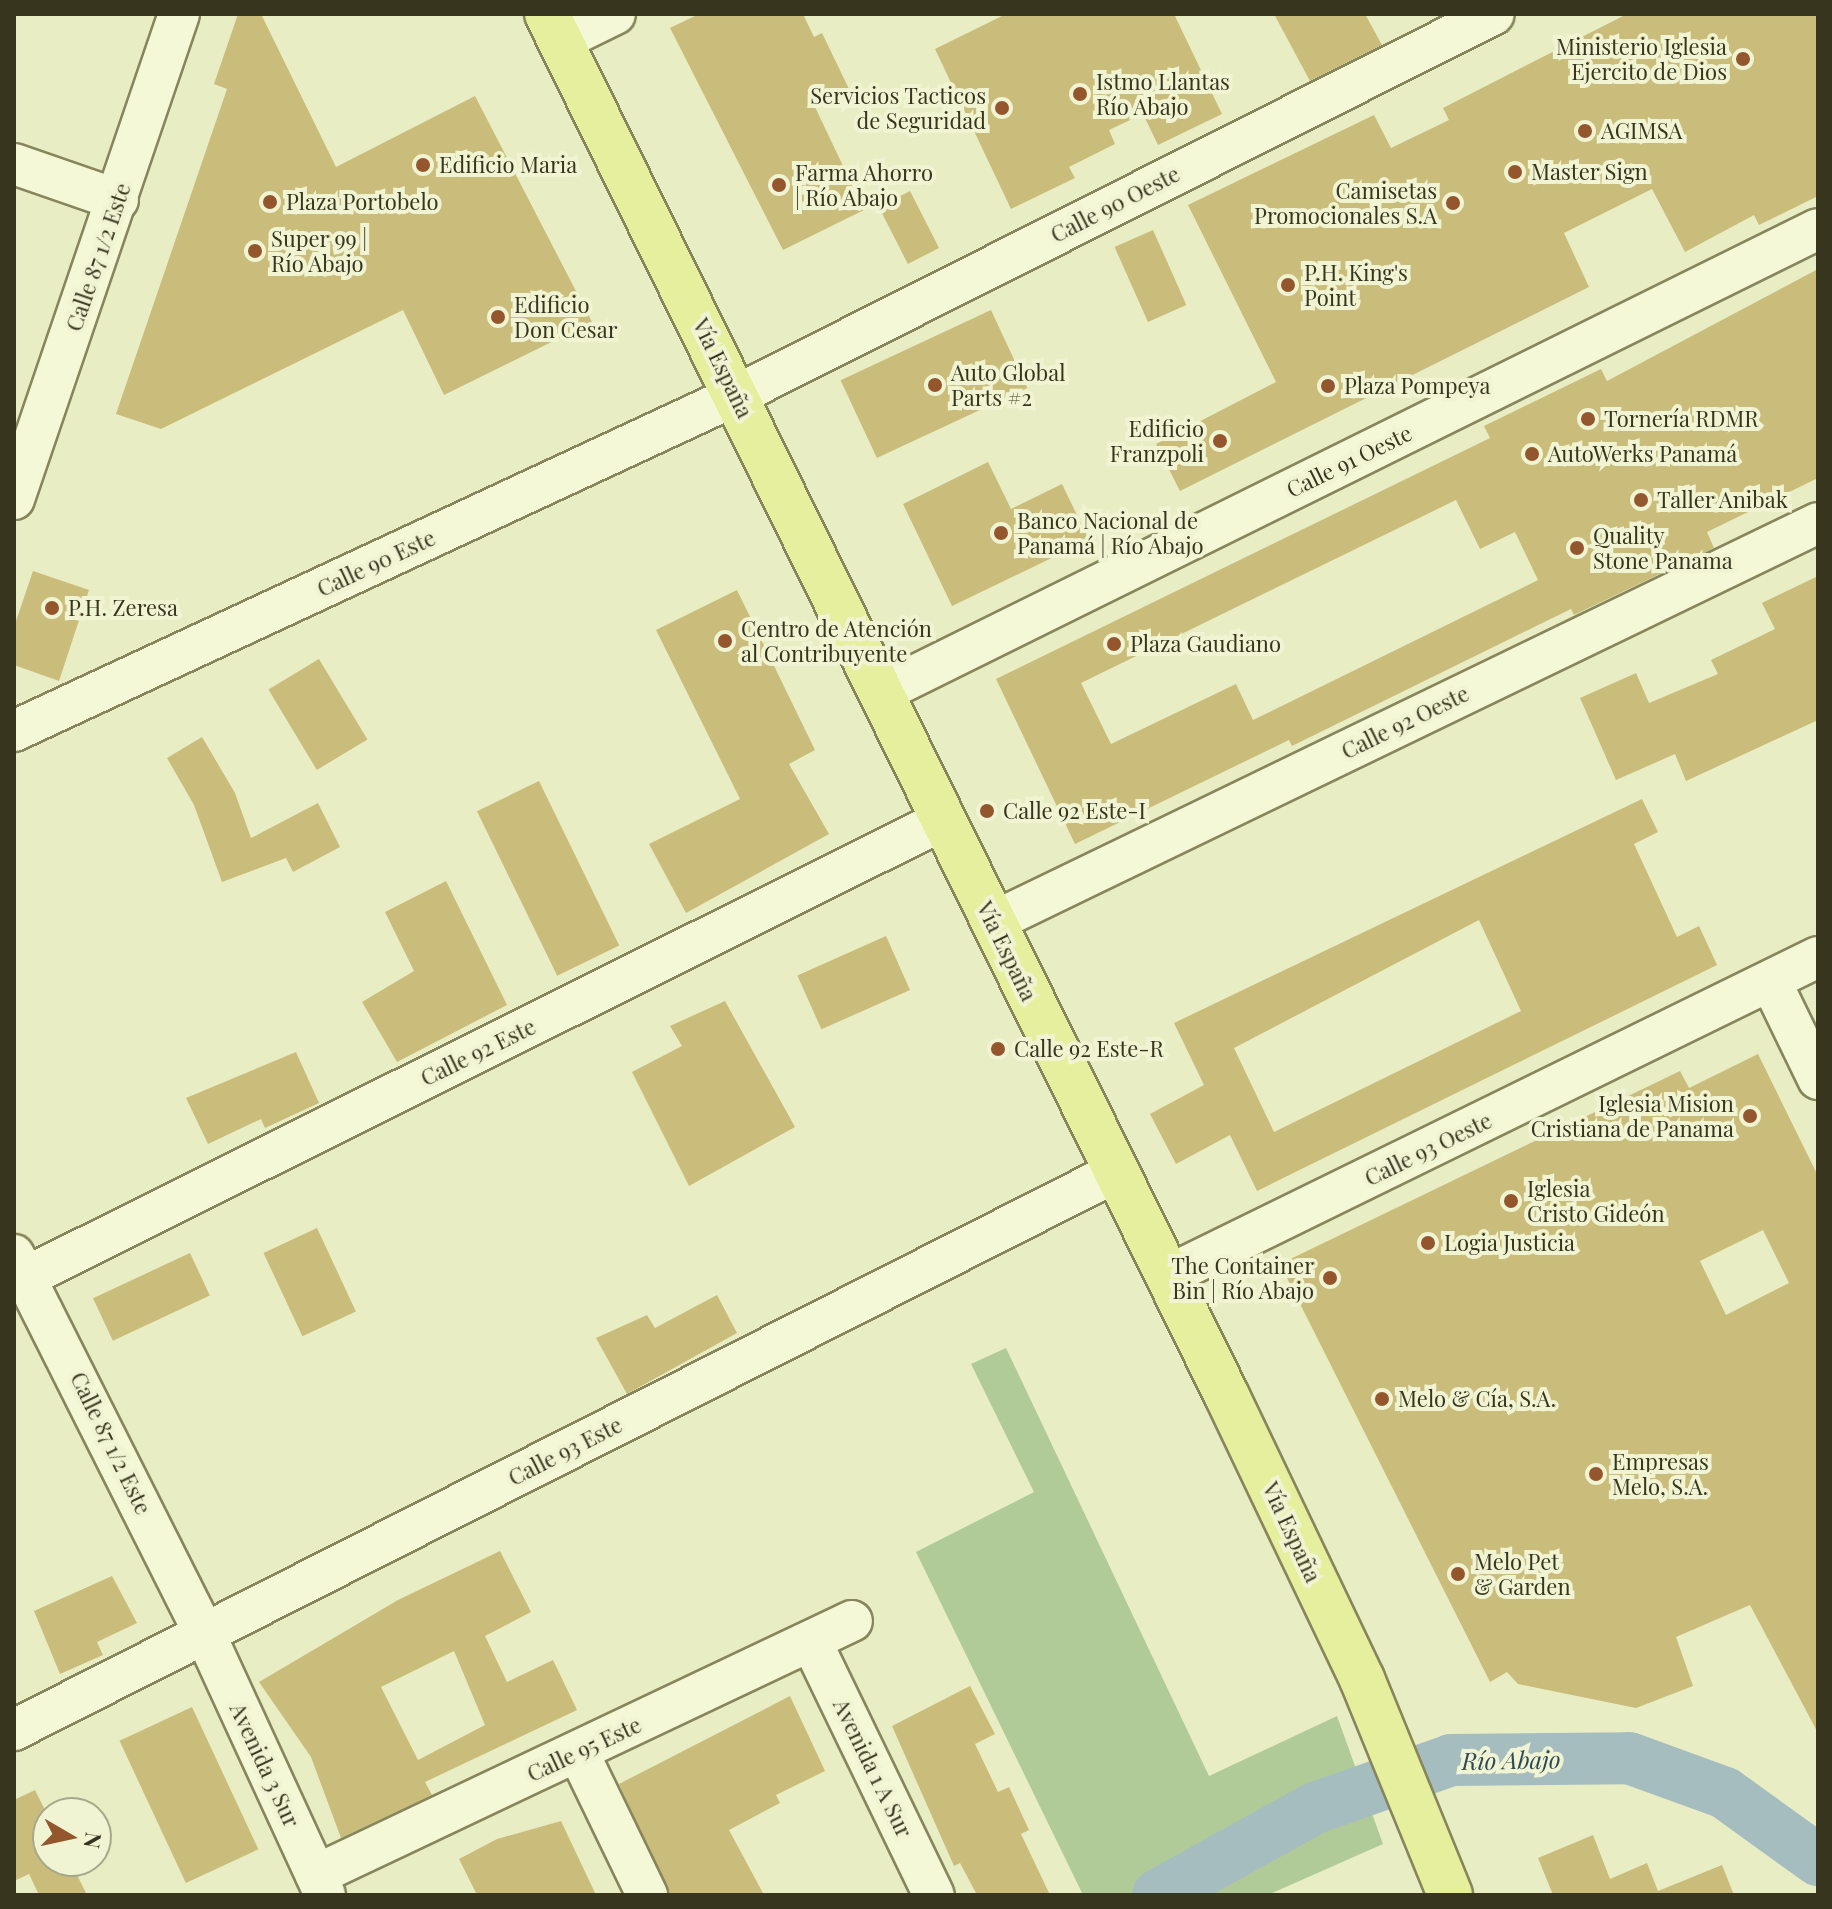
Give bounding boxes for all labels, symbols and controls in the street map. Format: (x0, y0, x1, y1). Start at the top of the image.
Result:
place label: Ministerio Iglesia Ejercito de Dios (1556, 33, 1727, 84)
marker: Ministerio Iglesia Ejercito de Dios (1734, 50, 1752, 68)
place label: Istmo Llantas Río Abajo (1096, 68, 1230, 120)
place label: Servicios Tacticos de Seguridad (810, 82, 986, 134)
marker: Istmo Llantas Río Abajo (1071, 85, 1089, 103)
marker: Servicios Tacticos de Seguridad (993, 99, 1011, 117)
place label: AGIMSA (1601, 118, 1682, 144)
marker: AGIMSA (1576, 122, 1594, 140)
place label: Edificio Maria (439, 152, 577, 178)
marker: Edificio Maria (414, 156, 432, 174)
place label: Farma Ahorro | Río Abajo (795, 159, 934, 210)
place label: Master Sign (1531, 159, 1648, 185)
street label: Calle 90 Oeste (1046, 160, 1184, 248)
marker: Master Sign (1506, 163, 1524, 181)
marker: Farma Ahorro | Río Abajo (770, 176, 788, 194)
place label: Camisetas Promocionales S.A (1254, 177, 1437, 228)
street label: Calle 87 1/2 Este (60, 179, 136, 335)
place label: Plaza Portobelo (286, 189, 439, 215)
marker: Plaza Portobelo (261, 193, 279, 211)
marker: Camisetas Promocionales S.A (1444, 194, 1462, 212)
place label: Super 99 | Río Abajo (271, 225, 368, 276)
marker: Super 99 | Río Abajo (246, 242, 264, 260)
place label: P.H. King's Point (1304, 259, 1408, 310)
marker: P.H. King's Point (1279, 276, 1297, 294)
place label: Edificio Don Cesar (514, 291, 617, 342)
marker: Edificio Don Cesar (489, 308, 507, 326)
street label: Vía España (688, 314, 758, 422)
place label: Auto Global Parts #2 (951, 359, 1065, 410)
place label: Plaza Pompeya (1344, 373, 1491, 399)
marker: Auto Global Parts #2 (926, 376, 944, 394)
marker: Plaza Pompeya (1319, 377, 1337, 395)
place label: Tornería RDMR (1604, 406, 1759, 432)
marker: Tornería RDMR (1579, 410, 1597, 428)
place label: Edificio Franzpoli (1110, 415, 1204, 466)
street label: Calle 91 Oeste (1282, 419, 1416, 503)
marker: Edificio Franzpoli (1211, 432, 1229, 450)
place label: AutoWerks Panamá (1548, 441, 1737, 467)
marker: AutoWerks Panamá (1523, 445, 1541, 463)
place label: Taller Anibak (1657, 487, 1789, 513)
marker: Taller Anibak (1632, 491, 1650, 509)
place label: Banco Nacional de Panamá | Río Abajo (1017, 507, 1204, 558)
place label: Quality Stone Panama (1593, 522, 1733, 574)
street label: Calle 90 Este (313, 524, 439, 602)
marker: Banco Nacional de Panamá | Río Abajo (992, 524, 1010, 542)
marker: Quality Stone Panama (1568, 539, 1586, 557)
place label: P.H. Zeresa (68, 595, 178, 621)
marker: P.H. Zeresa (43, 599, 61, 617)
place label: Centro de Atención al Contribuyente (741, 615, 933, 666)
place label: Plaza Gaudiano (1130, 631, 1281, 657)
marker: Centro de Atención al Contribuyente (716, 632, 734, 650)
marker: Plaza Gaudiano (1105, 635, 1123, 653)
street label: Calle 92 Oeste (1337, 680, 1473, 764)
place label: Calle 92 Este-I (1003, 798, 1146, 824)
marker: Calle 92 Este-I (978, 802, 996, 820)
street label: Vía España (972, 897, 1042, 1005)
street label: Calle 92 Este (416, 1013, 540, 1091)
place label: Calle 92 Este-R (1014, 1036, 1164, 1062)
marker: Calle 92 Este-R (989, 1040, 1007, 1058)
place label: Iglesia Mision Cristiana de Panama (1530, 1090, 1734, 1142)
street label: Calle 93 Oeste (1360, 1107, 1496, 1191)
marker: Iglesia Mision Cristiana de Panama (1741, 1107, 1759, 1125)
place label: Iglesia Cristo Gideón (1527, 1175, 1665, 1226)
marker: Iglesia Cristo Gideón (1502, 1192, 1520, 1210)
place label: Logia Justicia (1444, 1230, 1575, 1256)
marker: Logia Justicia (1419, 1234, 1437, 1252)
place label: The Container Bin | Río Abajo (1171, 1252, 1314, 1304)
marker: The Container Bin | Río Abajo (1321, 1269, 1339, 1287)
street label: Calle 87 1/2 Este (65, 1368, 157, 1518)
place label: Melo & Cía, S.A. (1398, 1386, 1556, 1412)
marker: Melo & Cía, S.A. (1373, 1390, 1391, 1408)
street label: Calle 93 Este (504, 1411, 626, 1491)
place label: Empresas Melo, S.A. (1612, 1448, 1709, 1500)
marker: Empresas Melo, S.A. (1587, 1465, 1605, 1483)
street label: Vía España (1257, 1478, 1327, 1586)
place label: Melo Pet & Garden (1474, 1548, 1571, 1600)
marker: Melo Pet & Garden (1449, 1565, 1467, 1583)
street label: Avenida 1 A Sur (828, 1694, 918, 1842)
street label: Avenida 3 Sur (225, 1699, 305, 1831)
street label: Calle 95 Este (523, 1711, 645, 1787)
water label: Río Abajo (1461, 1745, 1561, 1775)
north arrow (32, 1797, 112, 1877)
text: N (78, 1830, 110, 1851)

